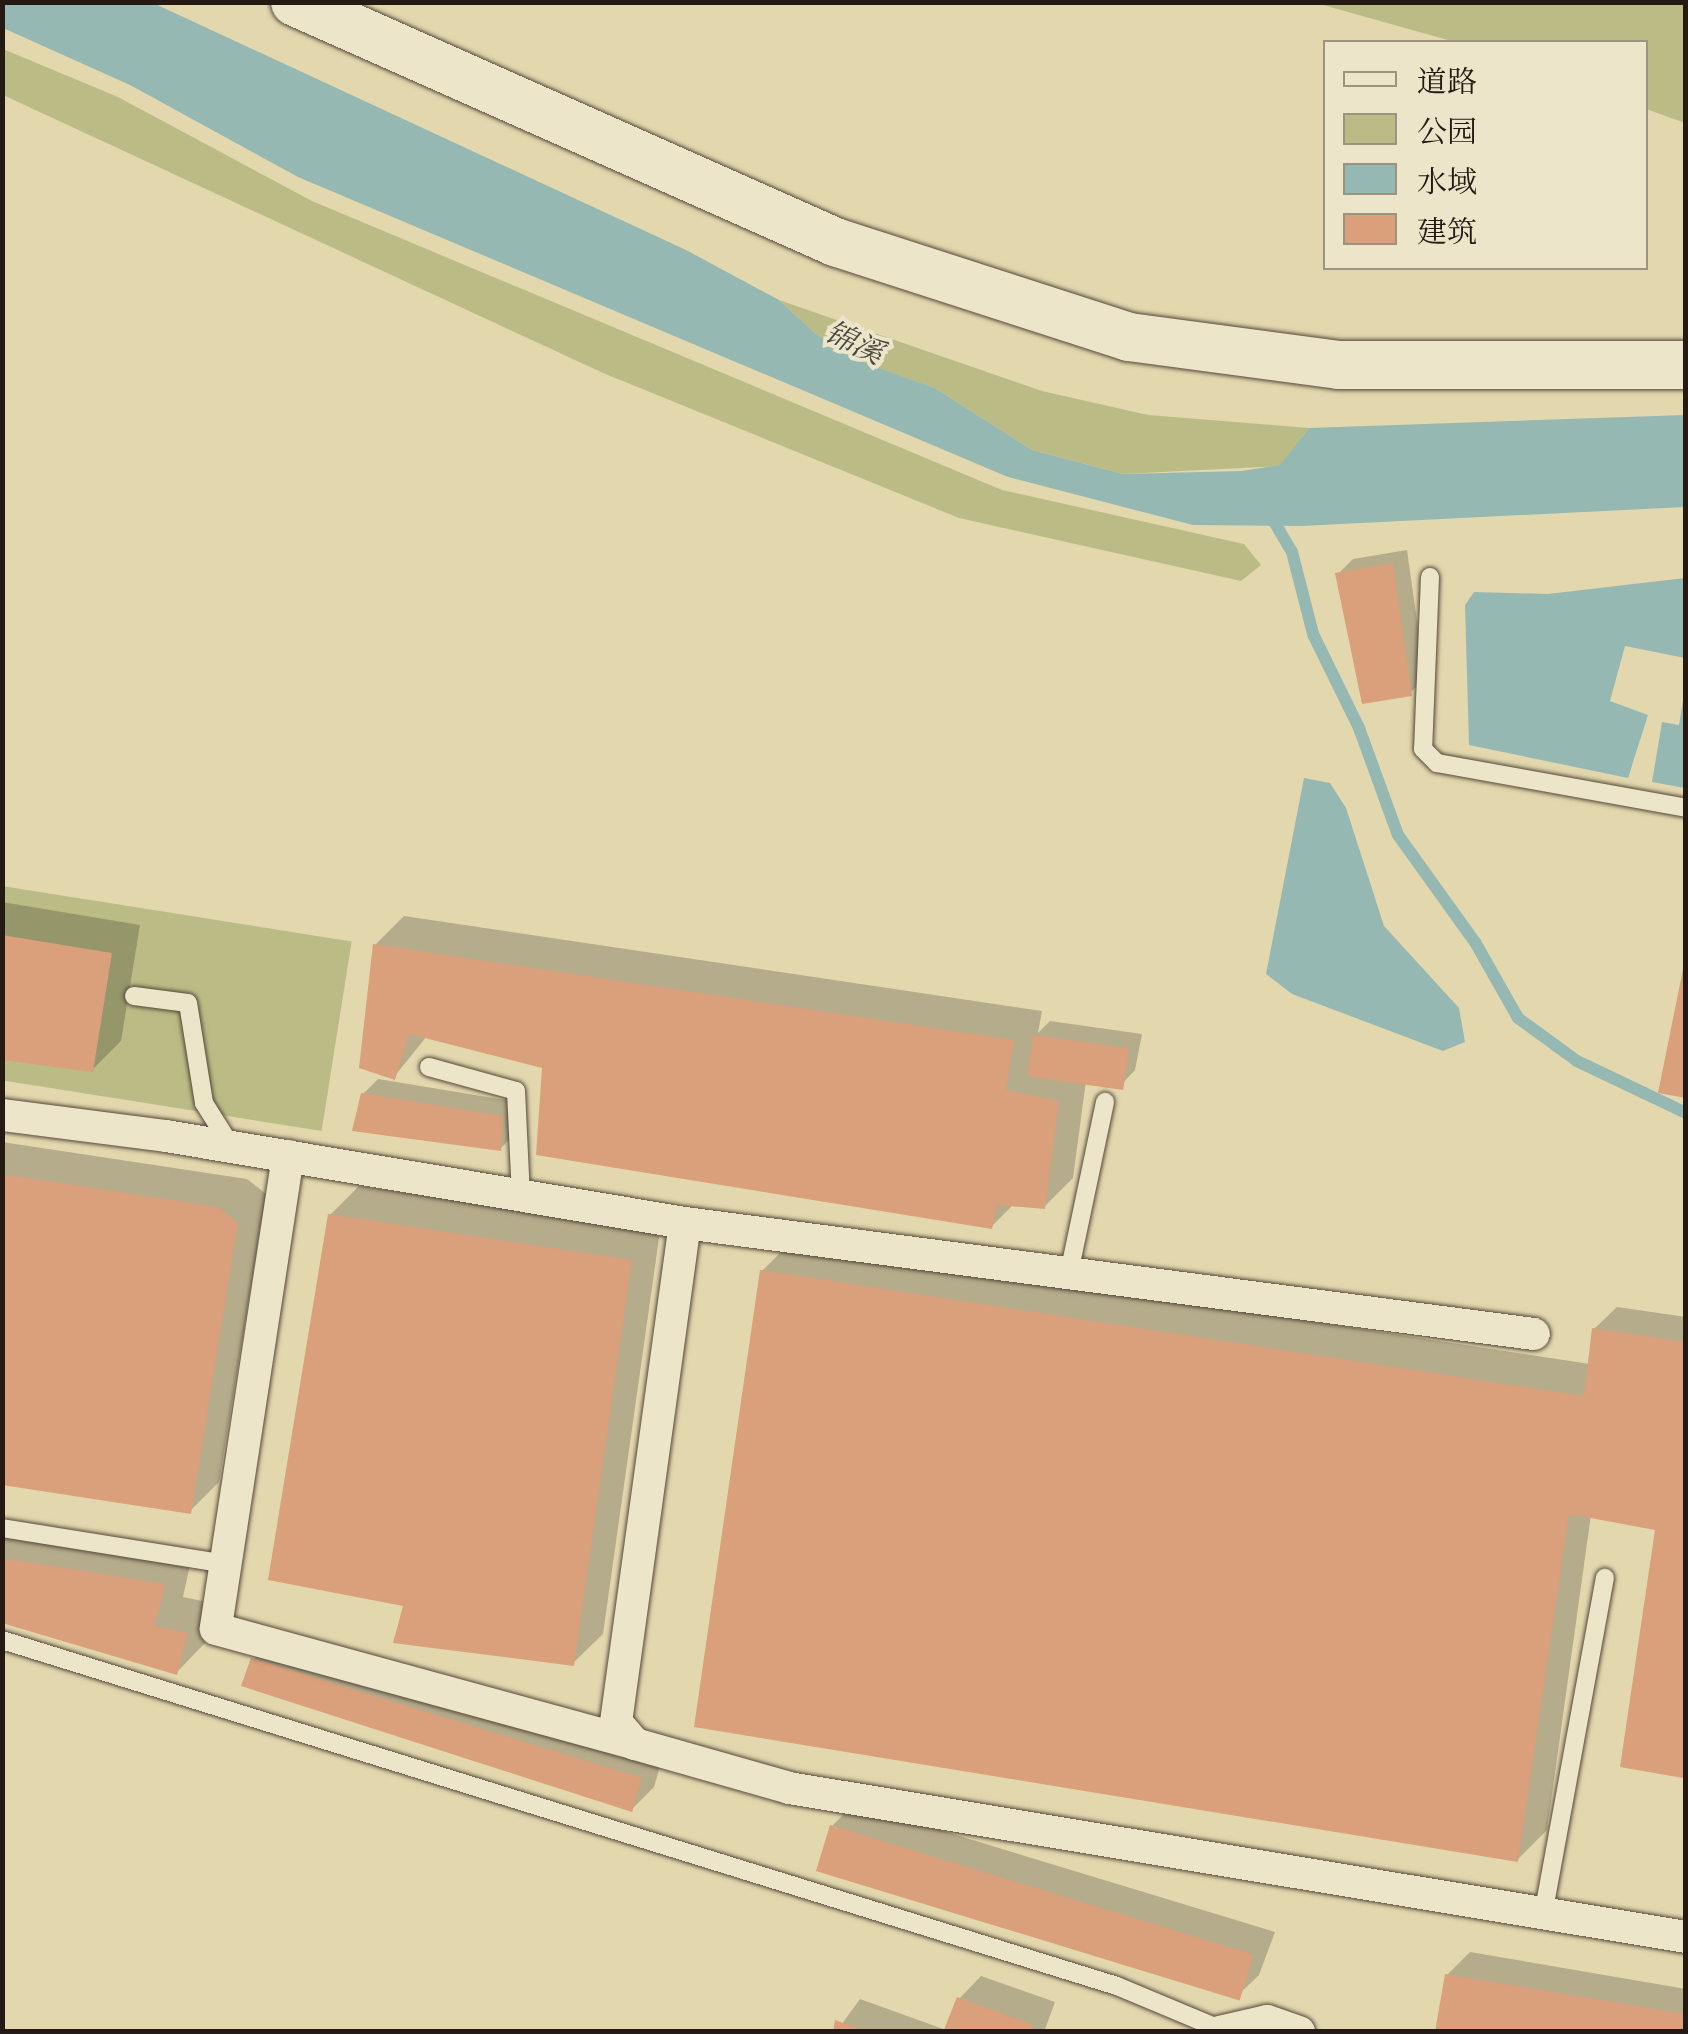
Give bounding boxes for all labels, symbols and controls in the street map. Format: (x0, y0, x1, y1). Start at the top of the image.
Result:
legend (1323, 40, 1648, 270)
text: 道路 (1417, 63, 1477, 100)
text: 公园 (1417, 113, 1477, 150)
text: 水域 (1417, 163, 1477, 200)
text: 建筑 (1417, 213, 1477, 250)
water label: 锦溪 (819, 314, 889, 372)

